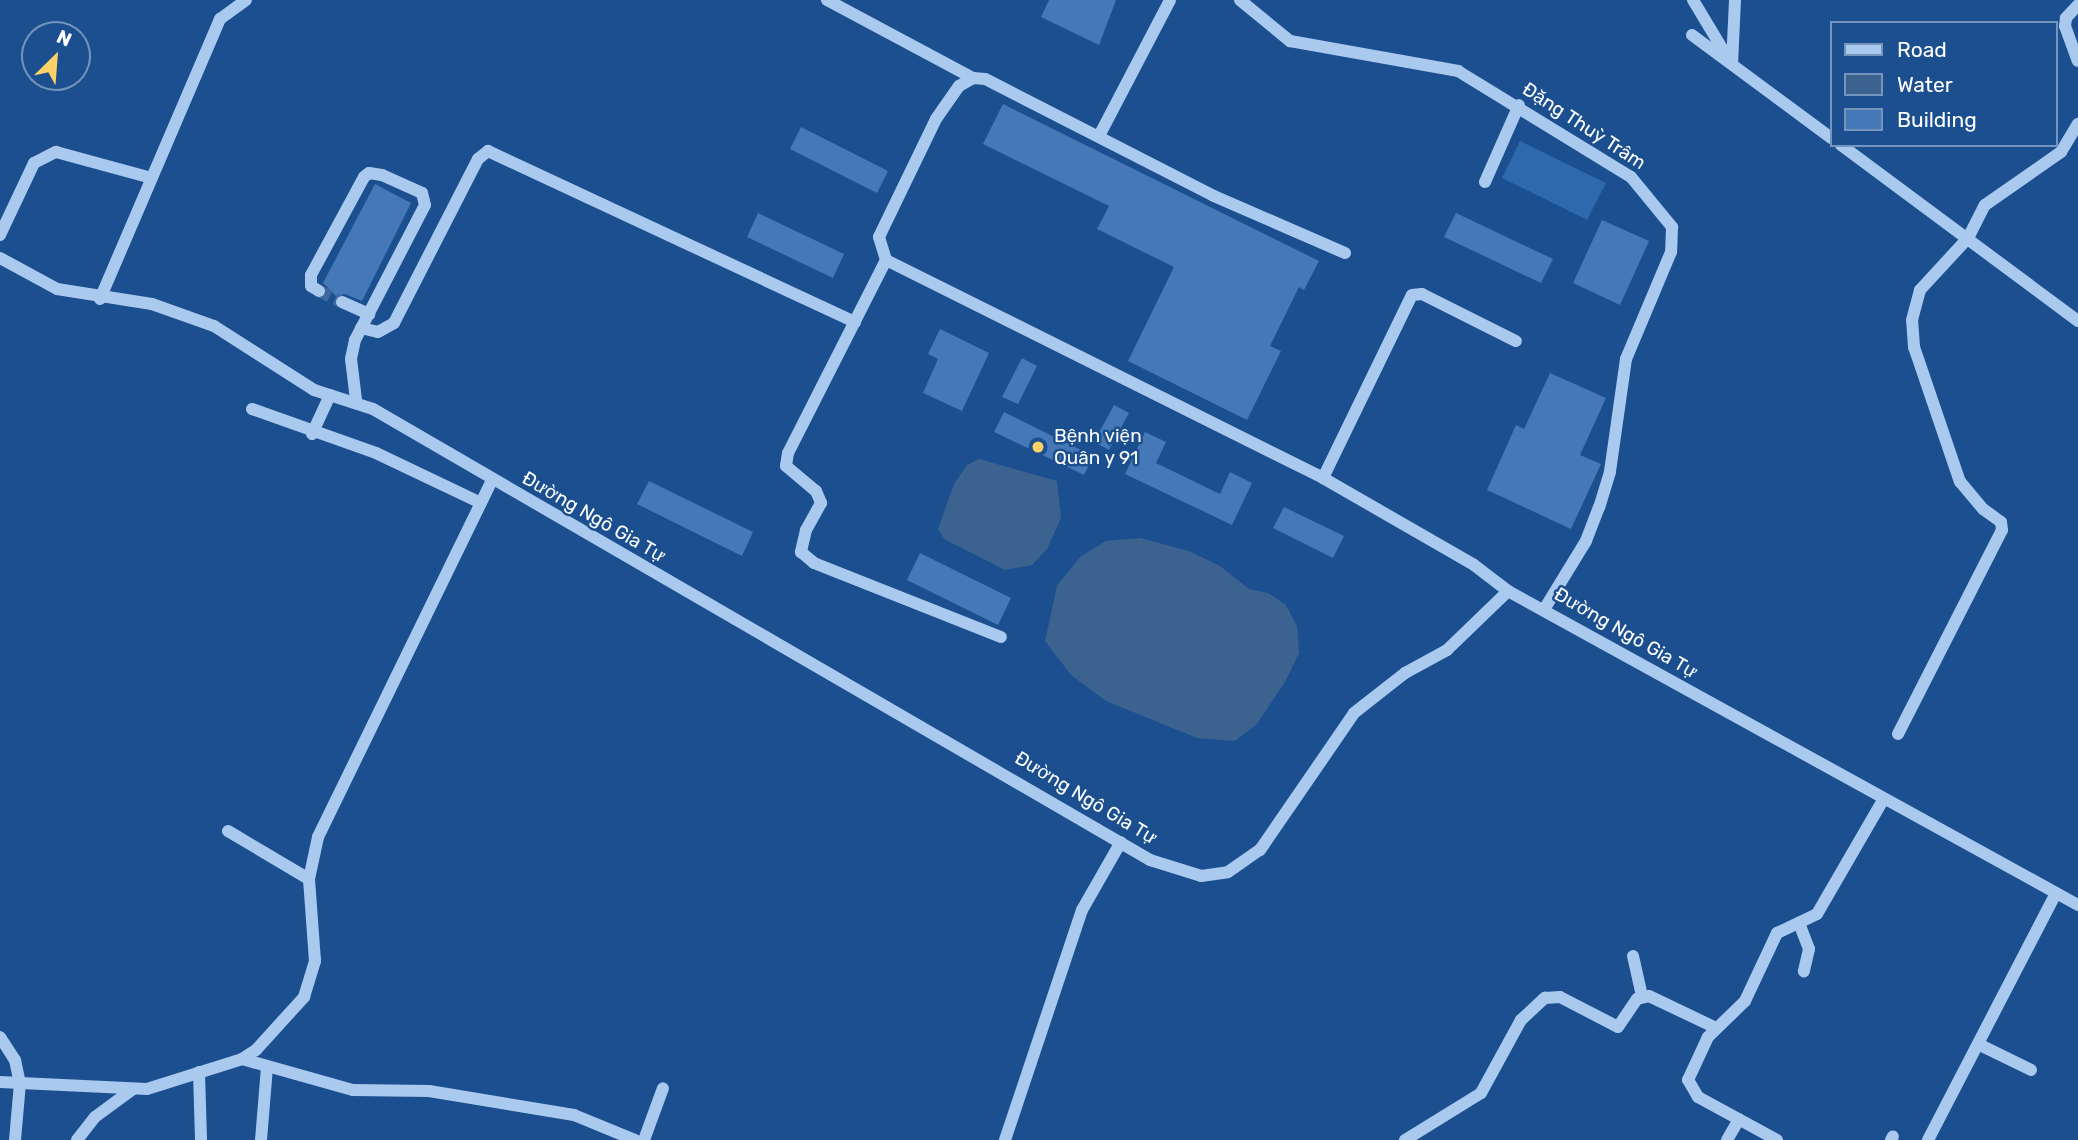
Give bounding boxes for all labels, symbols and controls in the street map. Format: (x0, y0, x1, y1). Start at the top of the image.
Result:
north arrow (21, 21, 91, 91)
legend (1829, 21, 2057, 147)
text: N (53, 25, 75, 52)
text: Road (1897, 37, 1947, 62)
text: Water (1897, 72, 1953, 97)
street label: Đặng Thuỳ Trâm (1517, 77, 1651, 175)
text: Building (1897, 107, 1977, 132)
place label: Bệnh viện Quân y 91 (1054, 425, 1142, 469)
marker: Bệnh viện Quân y 91 (1028, 437, 1048, 457)
street label: Đường Ngô Gia Tự (518, 467, 670, 567)
street label: Đường Ngô Gia Tự (1550, 583, 1702, 683)
street label: Đường Ngô Gia Tự (1011, 746, 1161, 850)

